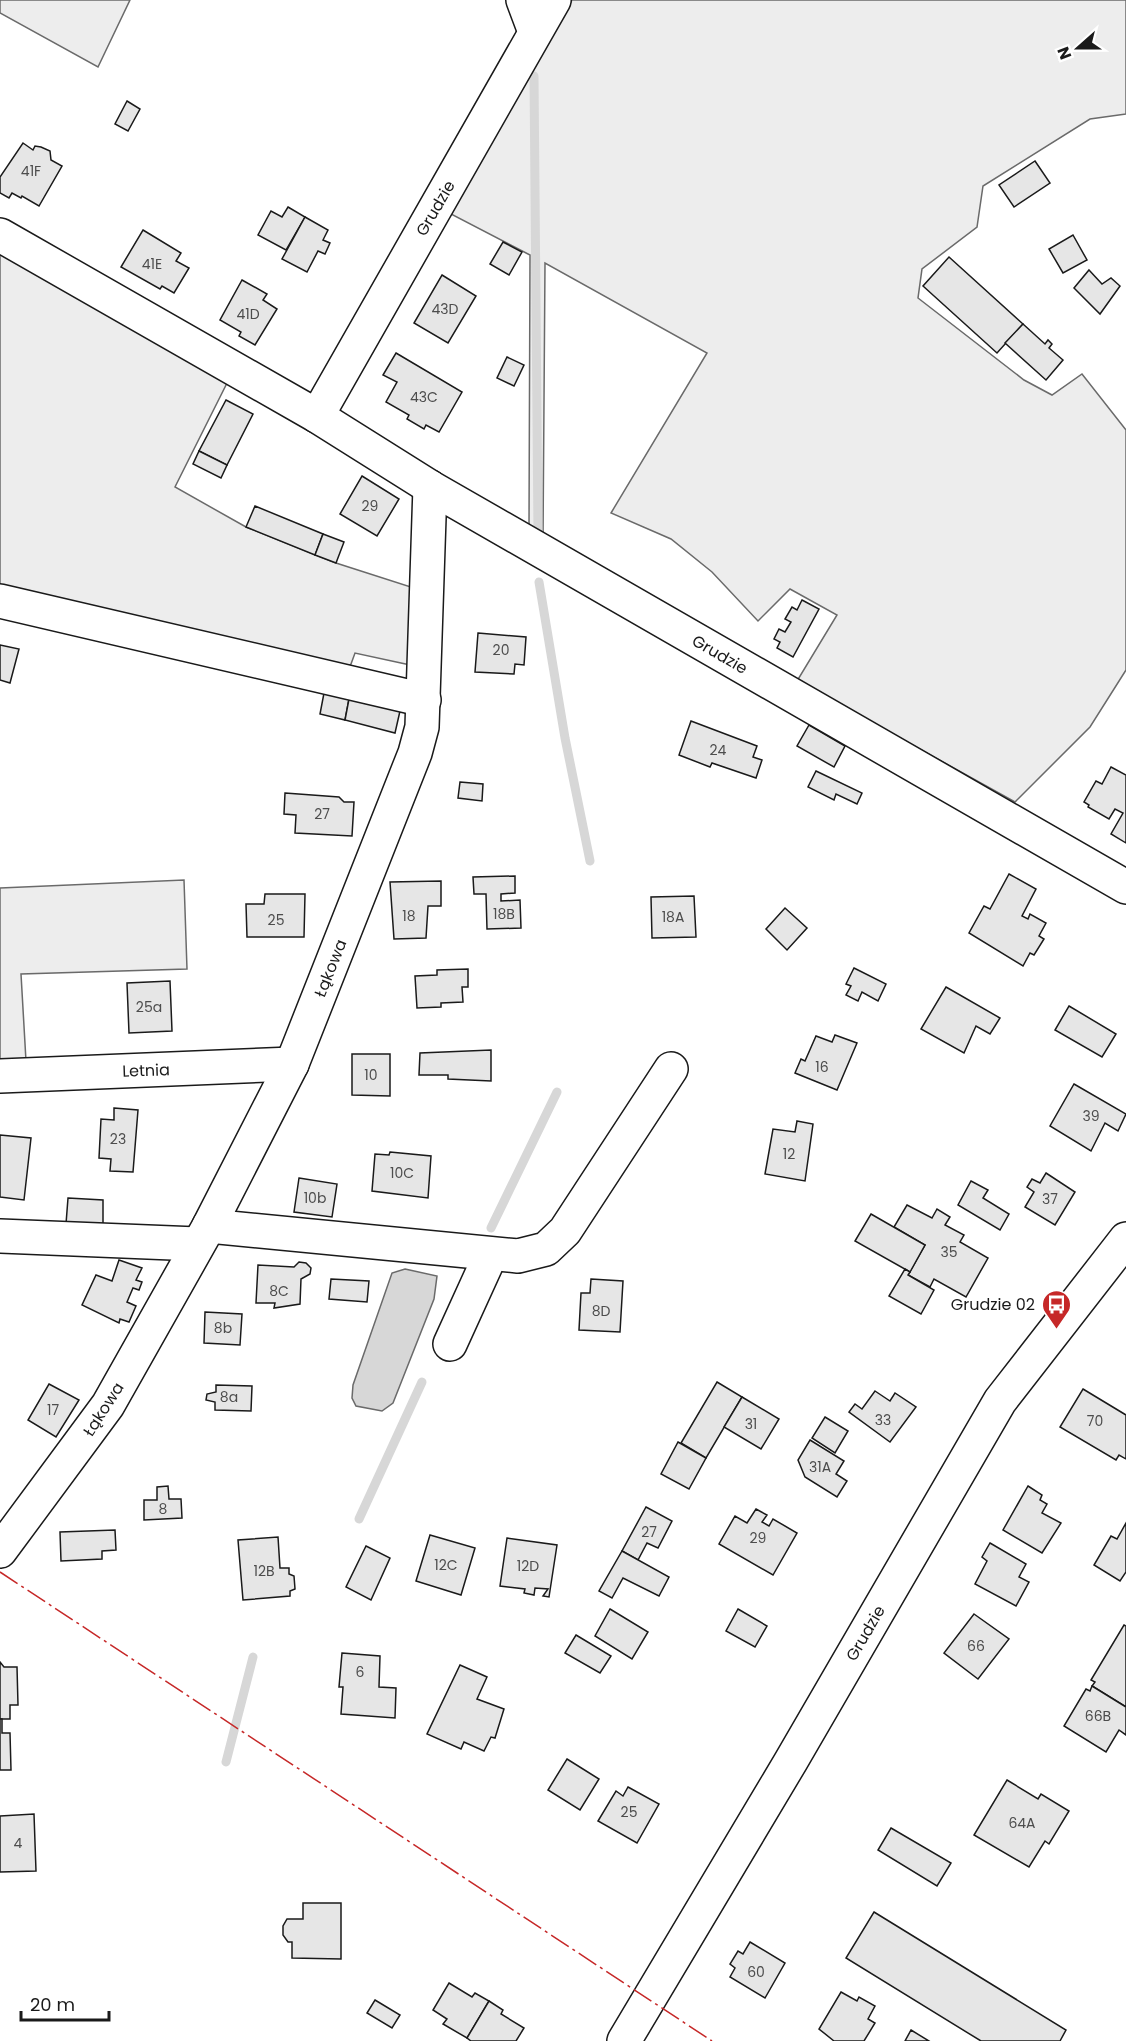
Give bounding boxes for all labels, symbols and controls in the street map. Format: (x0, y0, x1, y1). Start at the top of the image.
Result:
north arrow (1048, 18, 1108, 78)
text: N (1052, 43, 1077, 63)
house number: 41F (21, 161, 41, 181)
street label: Grudzie (410, 176, 461, 240)
house number: 41E (142, 254, 162, 274)
house number: 43D (432, 299, 459, 319)
house number: 41D (236, 304, 260, 324)
house number: 43C (410, 387, 438, 407)
house number: 29 (362, 496, 378, 516)
street label: Grudzie (688, 629, 752, 680)
house number: 20 (493, 640, 509, 660)
house number: 24 (710, 740, 727, 760)
house number: 27 (314, 804, 330, 824)
house number: 18B (493, 904, 515, 924)
house number: 18 (402, 906, 416, 926)
house number: 18A (662, 907, 684, 927)
house number: 25 (268, 910, 284, 930)
street label: Łąkowa (309, 936, 352, 1000)
house number: 25a (136, 997, 162, 1017)
house number: 16 (815, 1057, 829, 1077)
street label: Letnia (122, 1058, 170, 1083)
house number: 10 (364, 1065, 378, 1085)
house number: 39 (1082, 1106, 1100, 1126)
house number: 23 (110, 1129, 126, 1149)
house number: 12 (783, 1144, 795, 1164)
house number: 10C (390, 1163, 414, 1183)
house number: 10b (304, 1188, 326, 1208)
house number: 37 (1042, 1189, 1058, 1209)
house number: 35 (940, 1242, 958, 1262)
house number: 8C (269, 1281, 289, 1301)
bus stop icon: Grudzie 02 (1040, 1288, 1072, 1330)
place label: Grudzie 02 (951, 1293, 1035, 1316)
house number: 8D (592, 1301, 610, 1321)
house number: 8b (214, 1318, 232, 1338)
street label: Łąkowa (77, 1378, 129, 1441)
house number: 8a (220, 1387, 238, 1407)
house number: 17 (47, 1400, 59, 1420)
house number: 33 (875, 1410, 891, 1430)
house number: 70 (1087, 1411, 1103, 1431)
house number: 31 (745, 1414, 757, 1434)
house number: 31A (809, 1457, 831, 1477)
house number: 8 (159, 1499, 168, 1519)
house number: 27 (641, 1522, 657, 1542)
house number: 29 (750, 1528, 766, 1548)
house number: 12C (434, 1555, 458, 1575)
house number: 12D (517, 1556, 539, 1576)
house number: 12B (253, 1561, 275, 1581)
street label: Grudzie (840, 1601, 891, 1665)
house number: 66 (967, 1636, 985, 1656)
house number: 6 (356, 1662, 365, 1682)
house number: 66B (1085, 1706, 1111, 1726)
house number: 25 (621, 1802, 637, 1822)
house number: 64A (1008, 1813, 1036, 1833)
house number: 4 (14, 1833, 23, 1853)
house number: 60 (747, 1962, 765, 1982)
scale bar (21, 1984, 110, 2022)
text: 20 m (30, 1992, 75, 2017)

